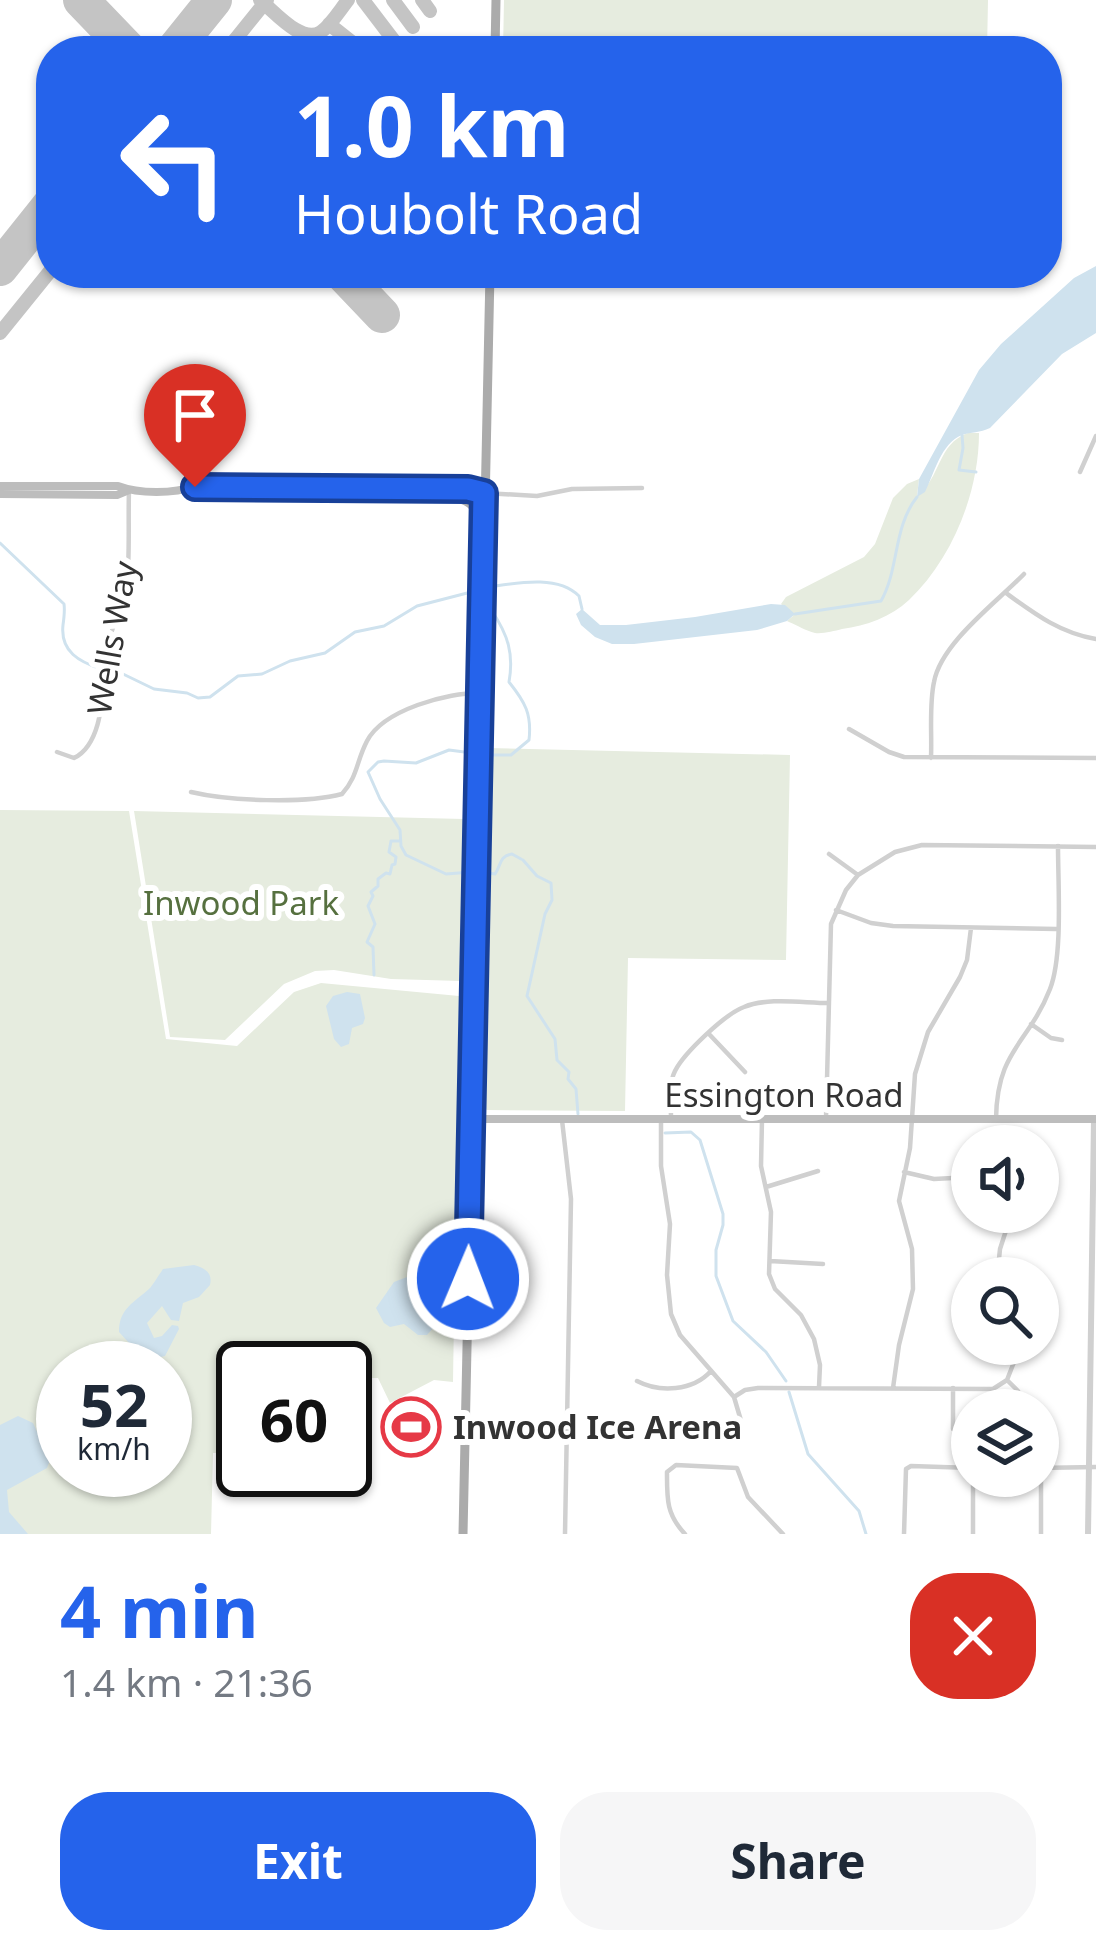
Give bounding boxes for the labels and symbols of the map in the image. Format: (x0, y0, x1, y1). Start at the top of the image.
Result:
pin (144, 364, 246, 487)
street label: Wells Way (76, 557, 147, 718)
park label: Inwood Park (143, 880, 339, 925)
street label: Essington Road (664, 1072, 904, 1117)
position arrow (405, 1216, 531, 1342)
speed limit sign: 60 (216, 1341, 372, 1497)
sports icon: Inwood Ice Arena (380, 1396, 442, 1458)
place label: Inwood Ice Arena (453, 1404, 742, 1449)

